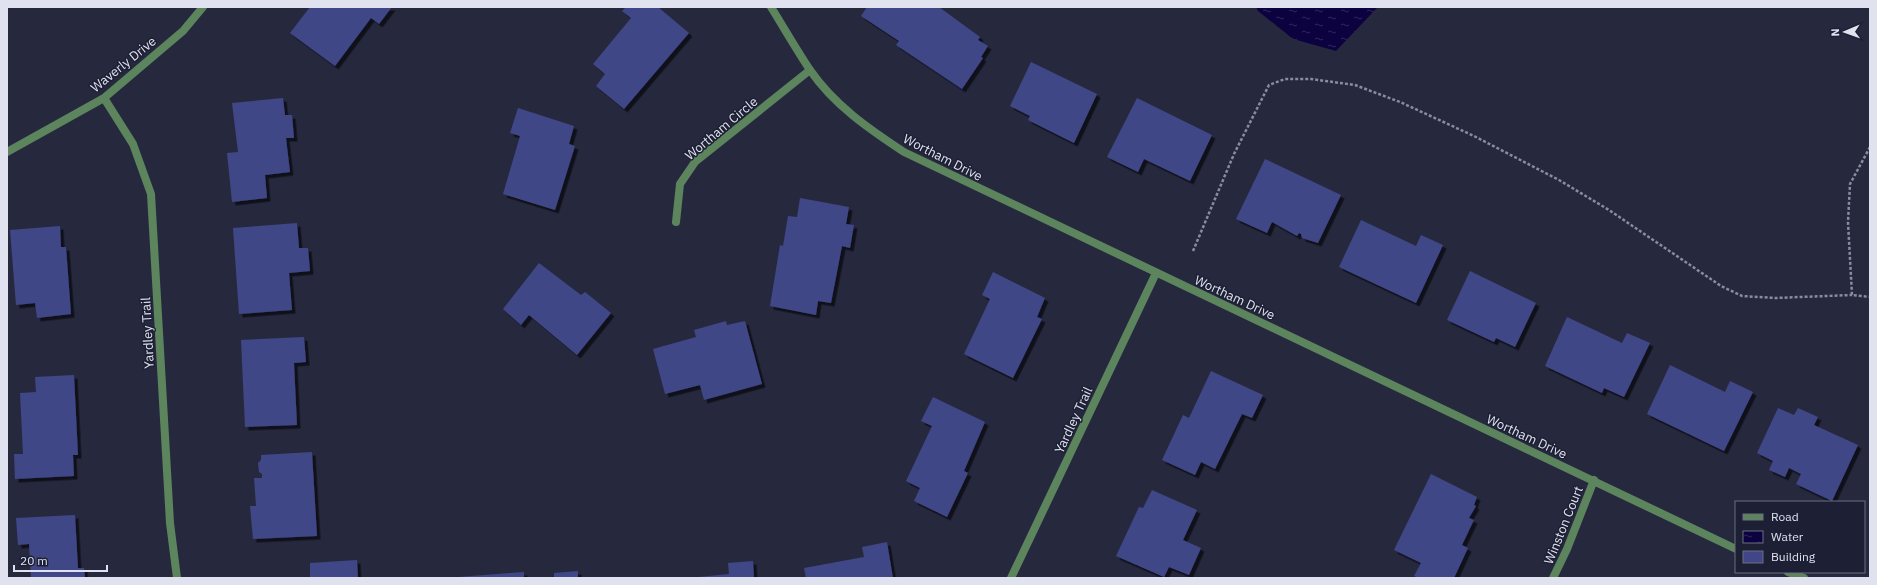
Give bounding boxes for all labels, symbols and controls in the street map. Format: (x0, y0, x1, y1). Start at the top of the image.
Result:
north arrow (1825, 12, 1865, 52)
text: N (1828, 28, 1842, 37)
street label: Waverly Drive (87, 33, 160, 96)
street label: Wortham Circle (681, 93, 761, 164)
street label: Wortham Drive (900, 130, 985, 185)
street label: Wortham Drive (1192, 271, 1278, 324)
street label: Yardley Trail (137, 296, 158, 369)
street label: Yardley Trail (1051, 384, 1097, 456)
street label: Wortham Drive (1484, 410, 1570, 463)
street label: Winston Court (1540, 484, 1587, 567)
legend (1735, 501, 1865, 573)
text: Road (1771, 509, 1799, 524)
text: Water (1771, 529, 1804, 544)
scale bar (14, 547, 107, 573)
text: Building (1771, 549, 1816, 564)
text: 20 m (20, 553, 48, 568)

